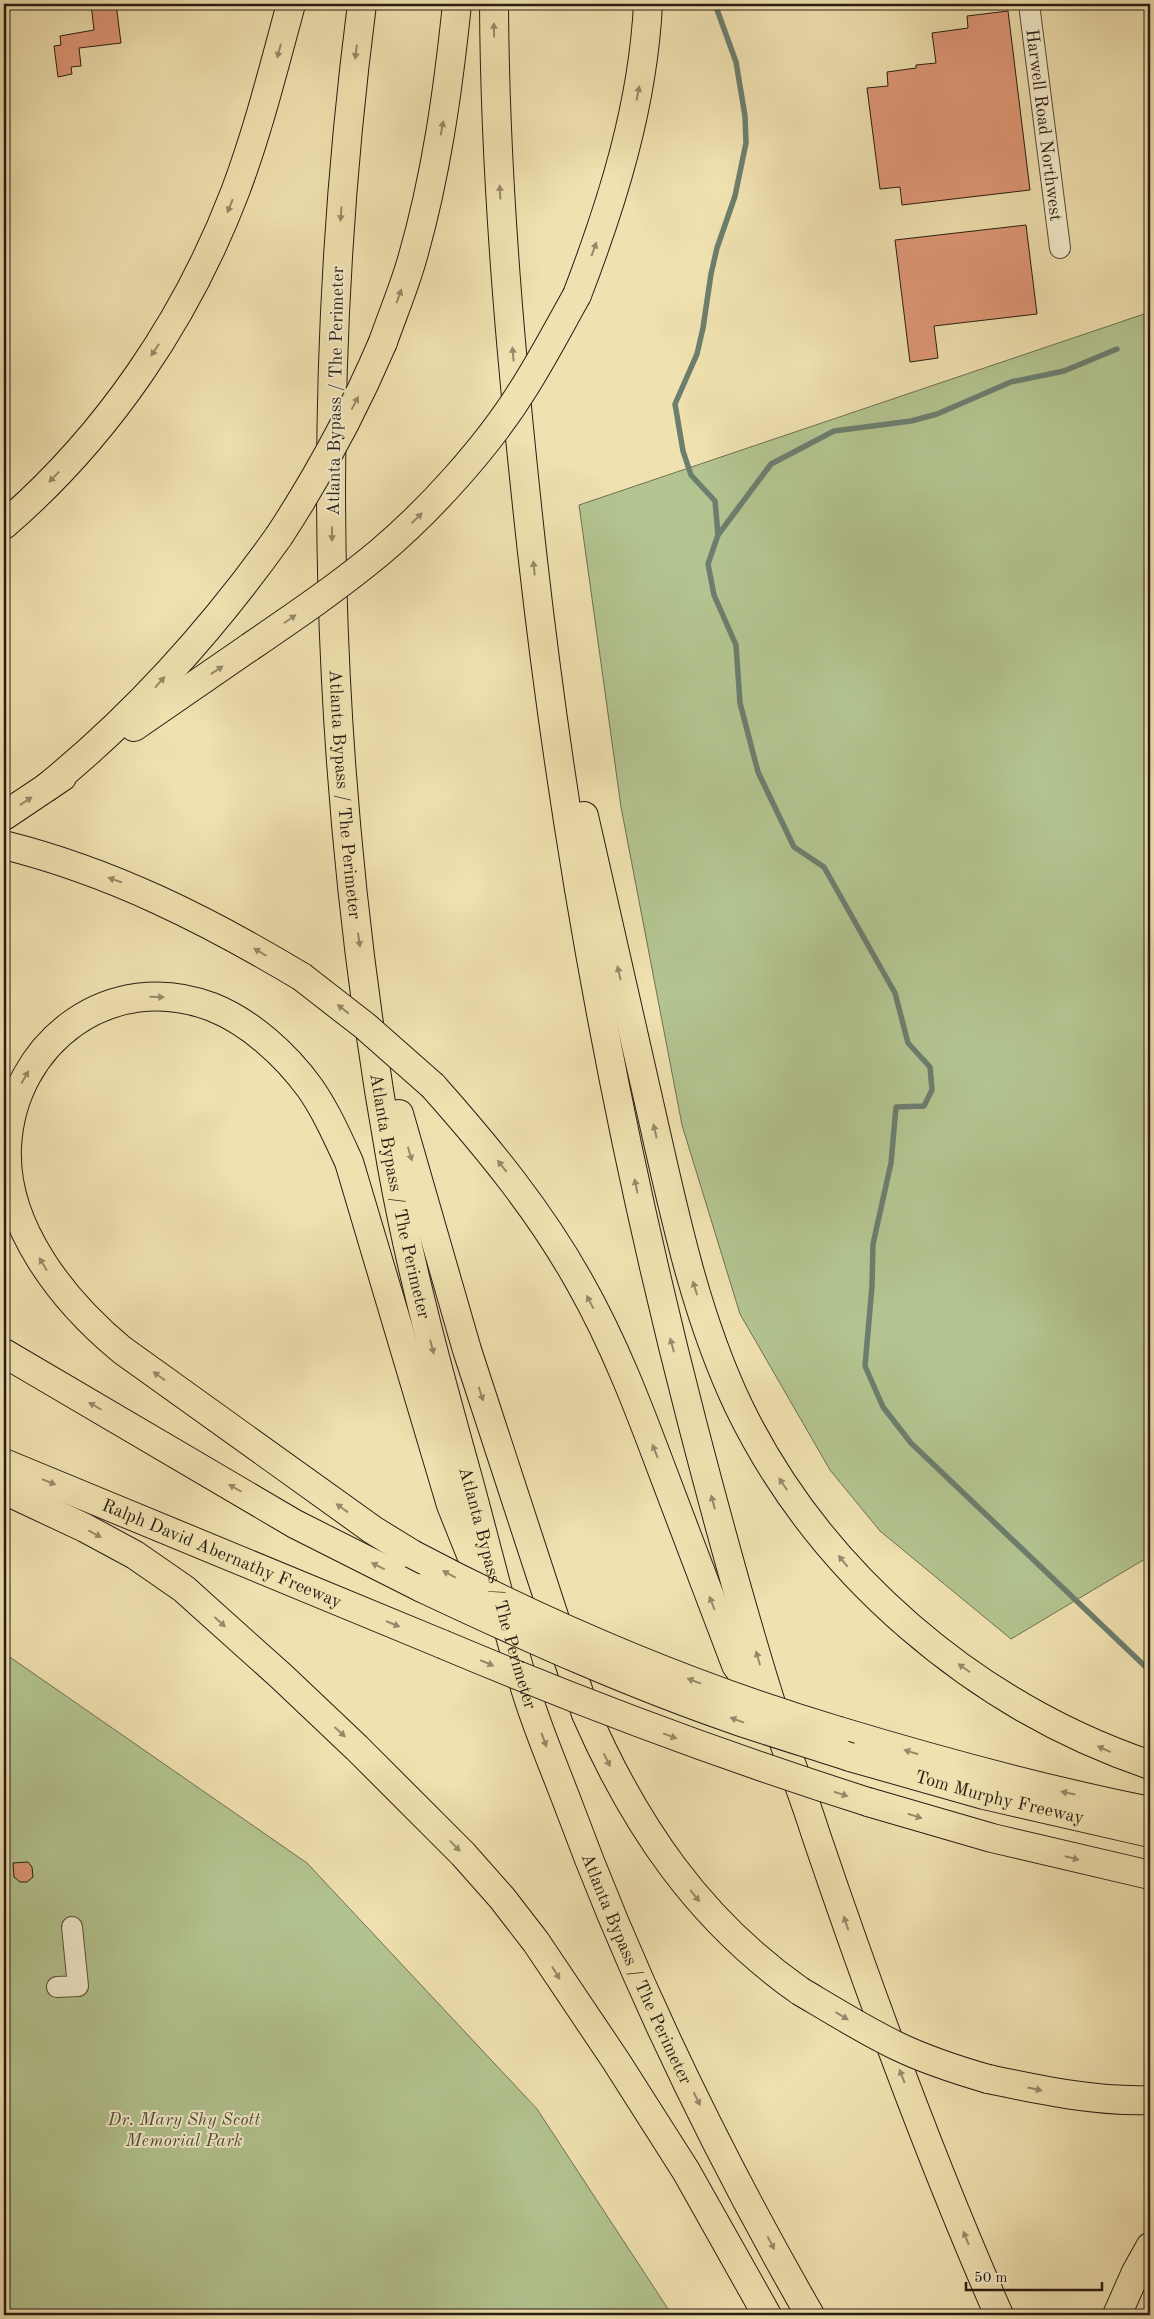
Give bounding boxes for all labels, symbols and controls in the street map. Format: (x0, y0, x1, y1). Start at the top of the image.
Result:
one-way arrow (490, 22, 498, 38)
street label: Harwell Road Northwest (1022, 28, 1065, 222)
one-way arrow (274, 43, 282, 58)
one-way arrow (352, 44, 360, 60)
one-way arrow (634, 85, 642, 101)
one-way arrow (438, 120, 446, 136)
one-way arrow (495, 184, 503, 200)
one-way arrow (225, 199, 233, 213)
one-way arrow (337, 206, 345, 222)
one-way arrow (591, 242, 598, 257)
street label: Atlanta Bypass / The Perimeter (325, 265, 347, 516)
one-way arrow (395, 288, 403, 303)
one-way arrow (150, 343, 160, 356)
one-way arrow (508, 346, 516, 362)
one-way arrow (351, 395, 359, 410)
one-way arrow (48, 471, 60, 483)
one-way arrow (411, 512, 423, 524)
one-way arrow (327, 526, 335, 542)
one-way arrow (530, 560, 538, 576)
one-way arrow (283, 614, 297, 624)
one-way arrow (211, 665, 224, 675)
street label: Atlanta Bypass / The Perimeter (325, 669, 364, 921)
one-way arrow (154, 677, 166, 689)
one-way arrow (19, 796, 32, 806)
one-way arrow (107, 876, 122, 883)
one-way arrow (355, 932, 363, 948)
one-way arrow (254, 947, 267, 956)
one-way arrow (615, 965, 623, 980)
one-way arrow (149, 994, 165, 1002)
one-way arrow (337, 1003, 350, 1014)
one-way arrow (21, 1069, 29, 1084)
street label: Atlanta Bypass / The Perimeter (366, 1072, 433, 1322)
one-way arrow (651, 1123, 659, 1139)
one-way arrow (407, 1147, 415, 1162)
one-way arrow (496, 1160, 507, 1173)
one-way arrow (632, 1179, 640, 1194)
one-way arrow (38, 1258, 47, 1271)
one-way arrow (691, 1281, 698, 1296)
one-way arrow (586, 1295, 595, 1309)
one-way arrow (668, 1337, 676, 1352)
one-way arrow (429, 1339, 437, 1354)
one-way arrow (152, 1371, 165, 1381)
one-way arrow (478, 1387, 486, 1402)
one-way arrow (89, 1402, 102, 1411)
one-way arrow (651, 1443, 659, 1458)
street label: Atlanta Bypass / The Perimeter (455, 1465, 539, 1712)
one-way arrow (778, 1477, 788, 1491)
one-way arrow (42, 1478, 56, 1486)
one-way arrow (229, 1484, 242, 1493)
one-way arrow (709, 1494, 717, 1509)
street label: Ralph David Abernathy Freeway (99, 1497, 345, 1612)
one-way arrow (336, 1503, 349, 1513)
one-way arrow (88, 1529, 102, 1538)
one-way arrow (837, 1554, 848, 1567)
one-way arrow (371, 1562, 385, 1570)
one-way arrow (442, 1570, 456, 1578)
one-way arrow (708, 1595, 716, 1610)
one-way arrow (214, 1616, 227, 1627)
one-way arrow (386, 1620, 400, 1628)
one-way arrow (754, 1651, 762, 1666)
one-way arrow (480, 1659, 494, 1667)
one-way arrow (958, 1663, 971, 1674)
one-way arrow (686, 1677, 701, 1685)
one-way arrow (729, 1716, 744, 1723)
one-way arrow (333, 1726, 345, 1738)
one-way arrow (663, 1732, 678, 1740)
one-way arrow (540, 1733, 548, 1748)
one-way arrow (1097, 1744, 1111, 1752)
one-way arrow (904, 1748, 919, 1756)
one-way arrow (603, 1753, 611, 1767)
street label: Tom Murphy Freeway (913, 1768, 1086, 1828)
one-way arrow (1060, 1789, 1076, 1797)
one-way arrow (833, 1790, 848, 1798)
one-way arrow (907, 1813, 922, 1821)
one-way arrow (449, 1840, 461, 1852)
street label: Atlanta Bypass / The Perimeter (578, 1851, 695, 2088)
one-way arrow (1064, 1854, 1079, 1862)
one-way arrow (689, 1889, 700, 1902)
one-way arrow (842, 1916, 849, 1931)
one-way arrow (551, 1966, 561, 1980)
one-way arrow (835, 2012, 848, 2021)
one-way arrow (898, 2068, 906, 2083)
one-way arrow (1028, 2086, 1044, 2094)
one-way arrow (693, 2091, 701, 2106)
park label: Dr. Mary Shy Scott Memorial Park (107, 2111, 260, 2150)
one-way arrow (962, 2231, 970, 2245)
one-way arrow (767, 2236, 775, 2250)
scale bar (966, 2259, 1103, 2291)
text: 50 m (974, 2271, 1008, 2286)

